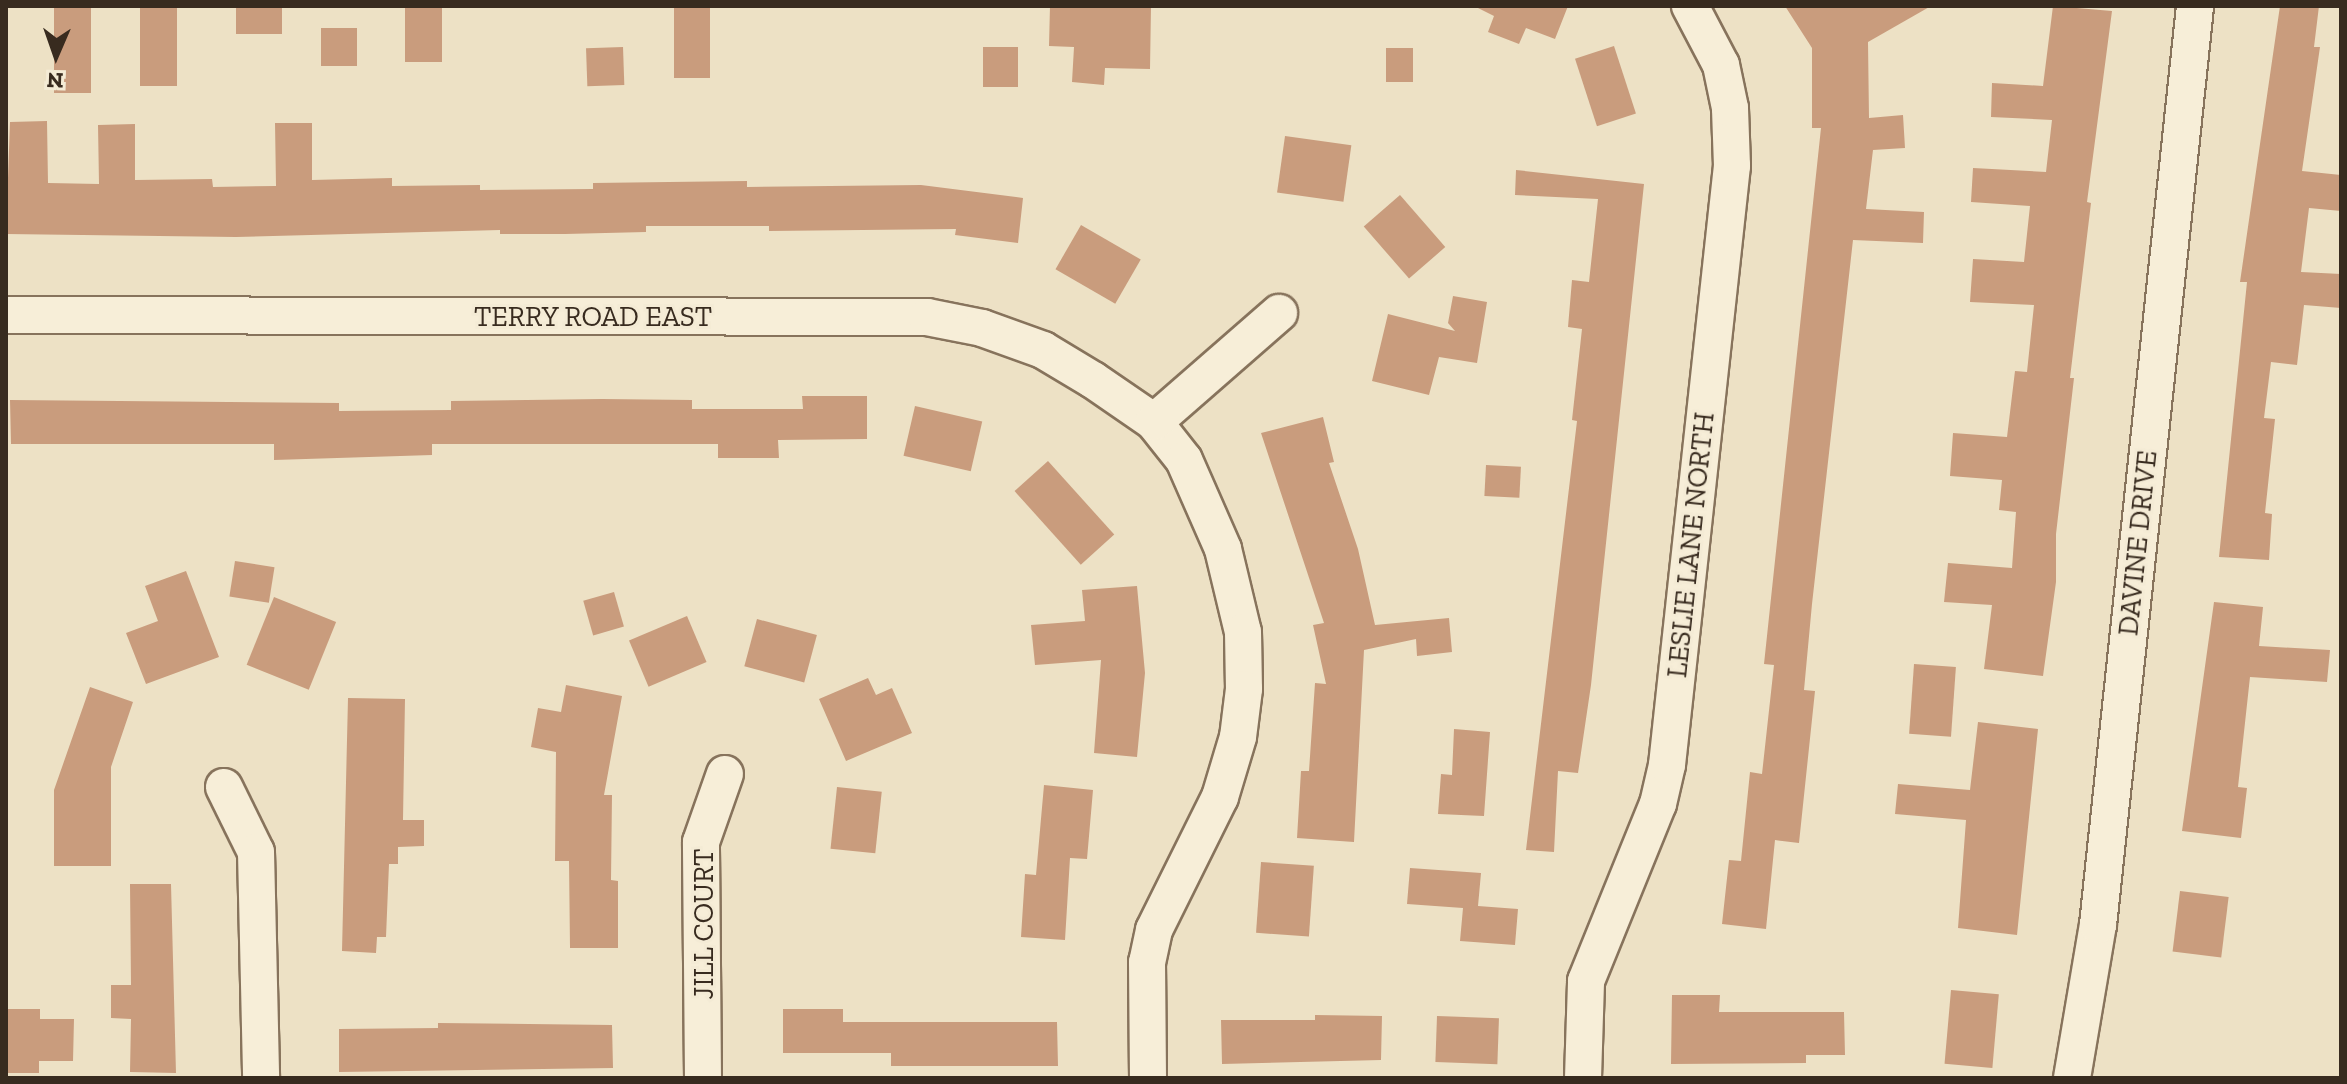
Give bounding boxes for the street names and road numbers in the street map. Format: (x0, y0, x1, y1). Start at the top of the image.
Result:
street label: TERRY ROAD EAST (473, 300, 713, 334)
street label: LESLIE LANE NORTH (1660, 411, 1722, 679)
street label: DAVINE DRIVE (2112, 449, 2164, 637)
street label: JILL COURT (687, 848, 721, 1000)

